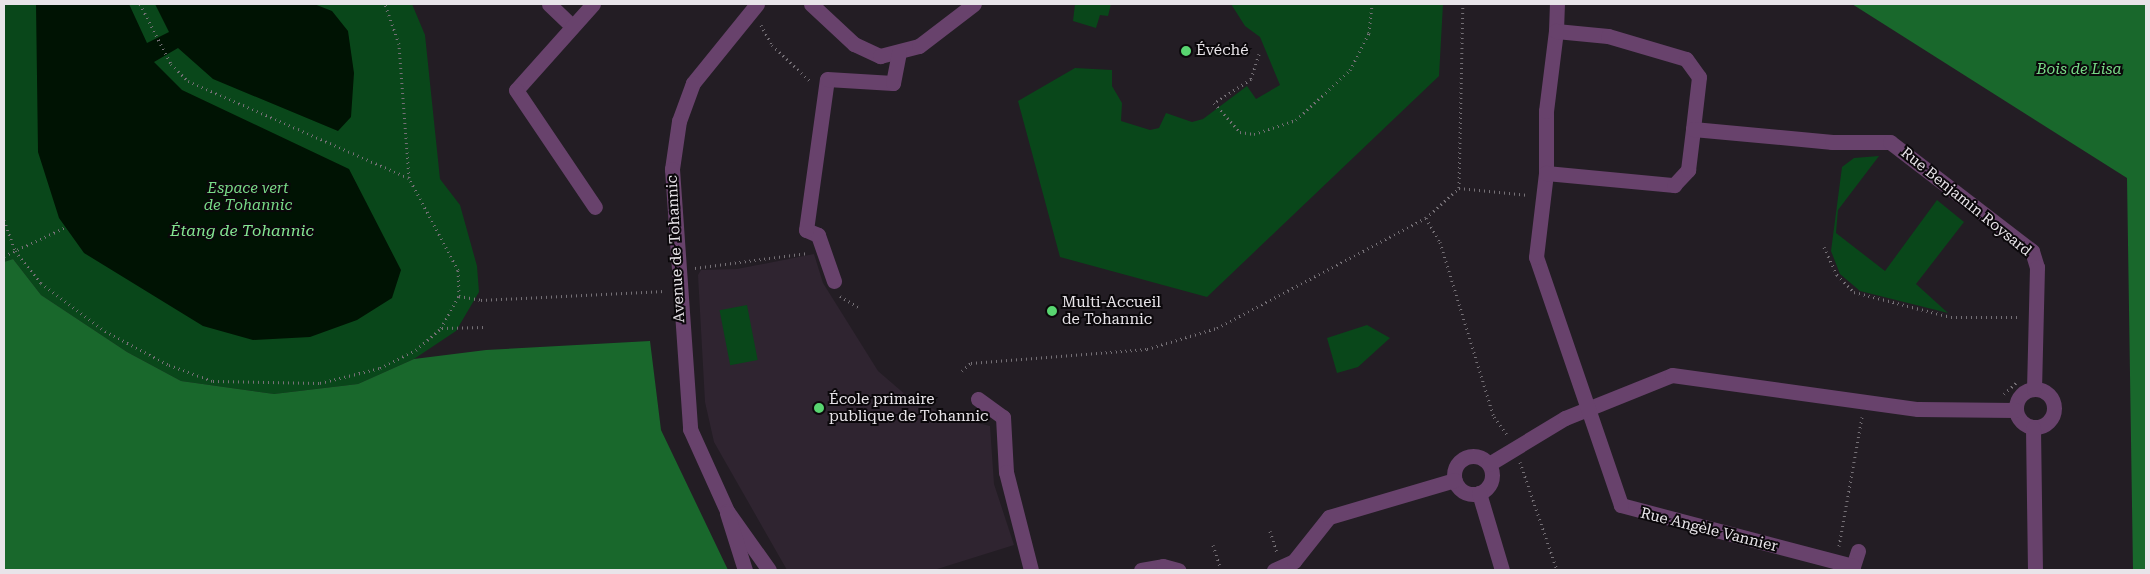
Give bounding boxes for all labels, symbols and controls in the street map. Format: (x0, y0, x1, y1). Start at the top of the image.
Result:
place label: Évéché (1196, 42, 1248, 60)
marker: Évéché (1180, 45, 1192, 57)
park label: Bois de Lisa (2036, 61, 2122, 79)
street label: Rue Benjamin Roysard (1897, 144, 2035, 260)
street label: Avenue de Tohannic (663, 175, 689, 323)
park label: Espace vert de Tohannic (204, 179, 292, 214)
water label: Étang de Tohannic (170, 221, 314, 241)
place label: Multi-Accueil de Tohannic (1062, 293, 1161, 328)
marker: Multi-Accueil de Tohannic (1046, 305, 1058, 317)
place label: École primaire publique de Tohannic (829, 390, 988, 425)
marker: École primaire publique de Tohannic (813, 402, 825, 414)
street label: Rue Angèle Vannier (1639, 504, 1779, 556)

